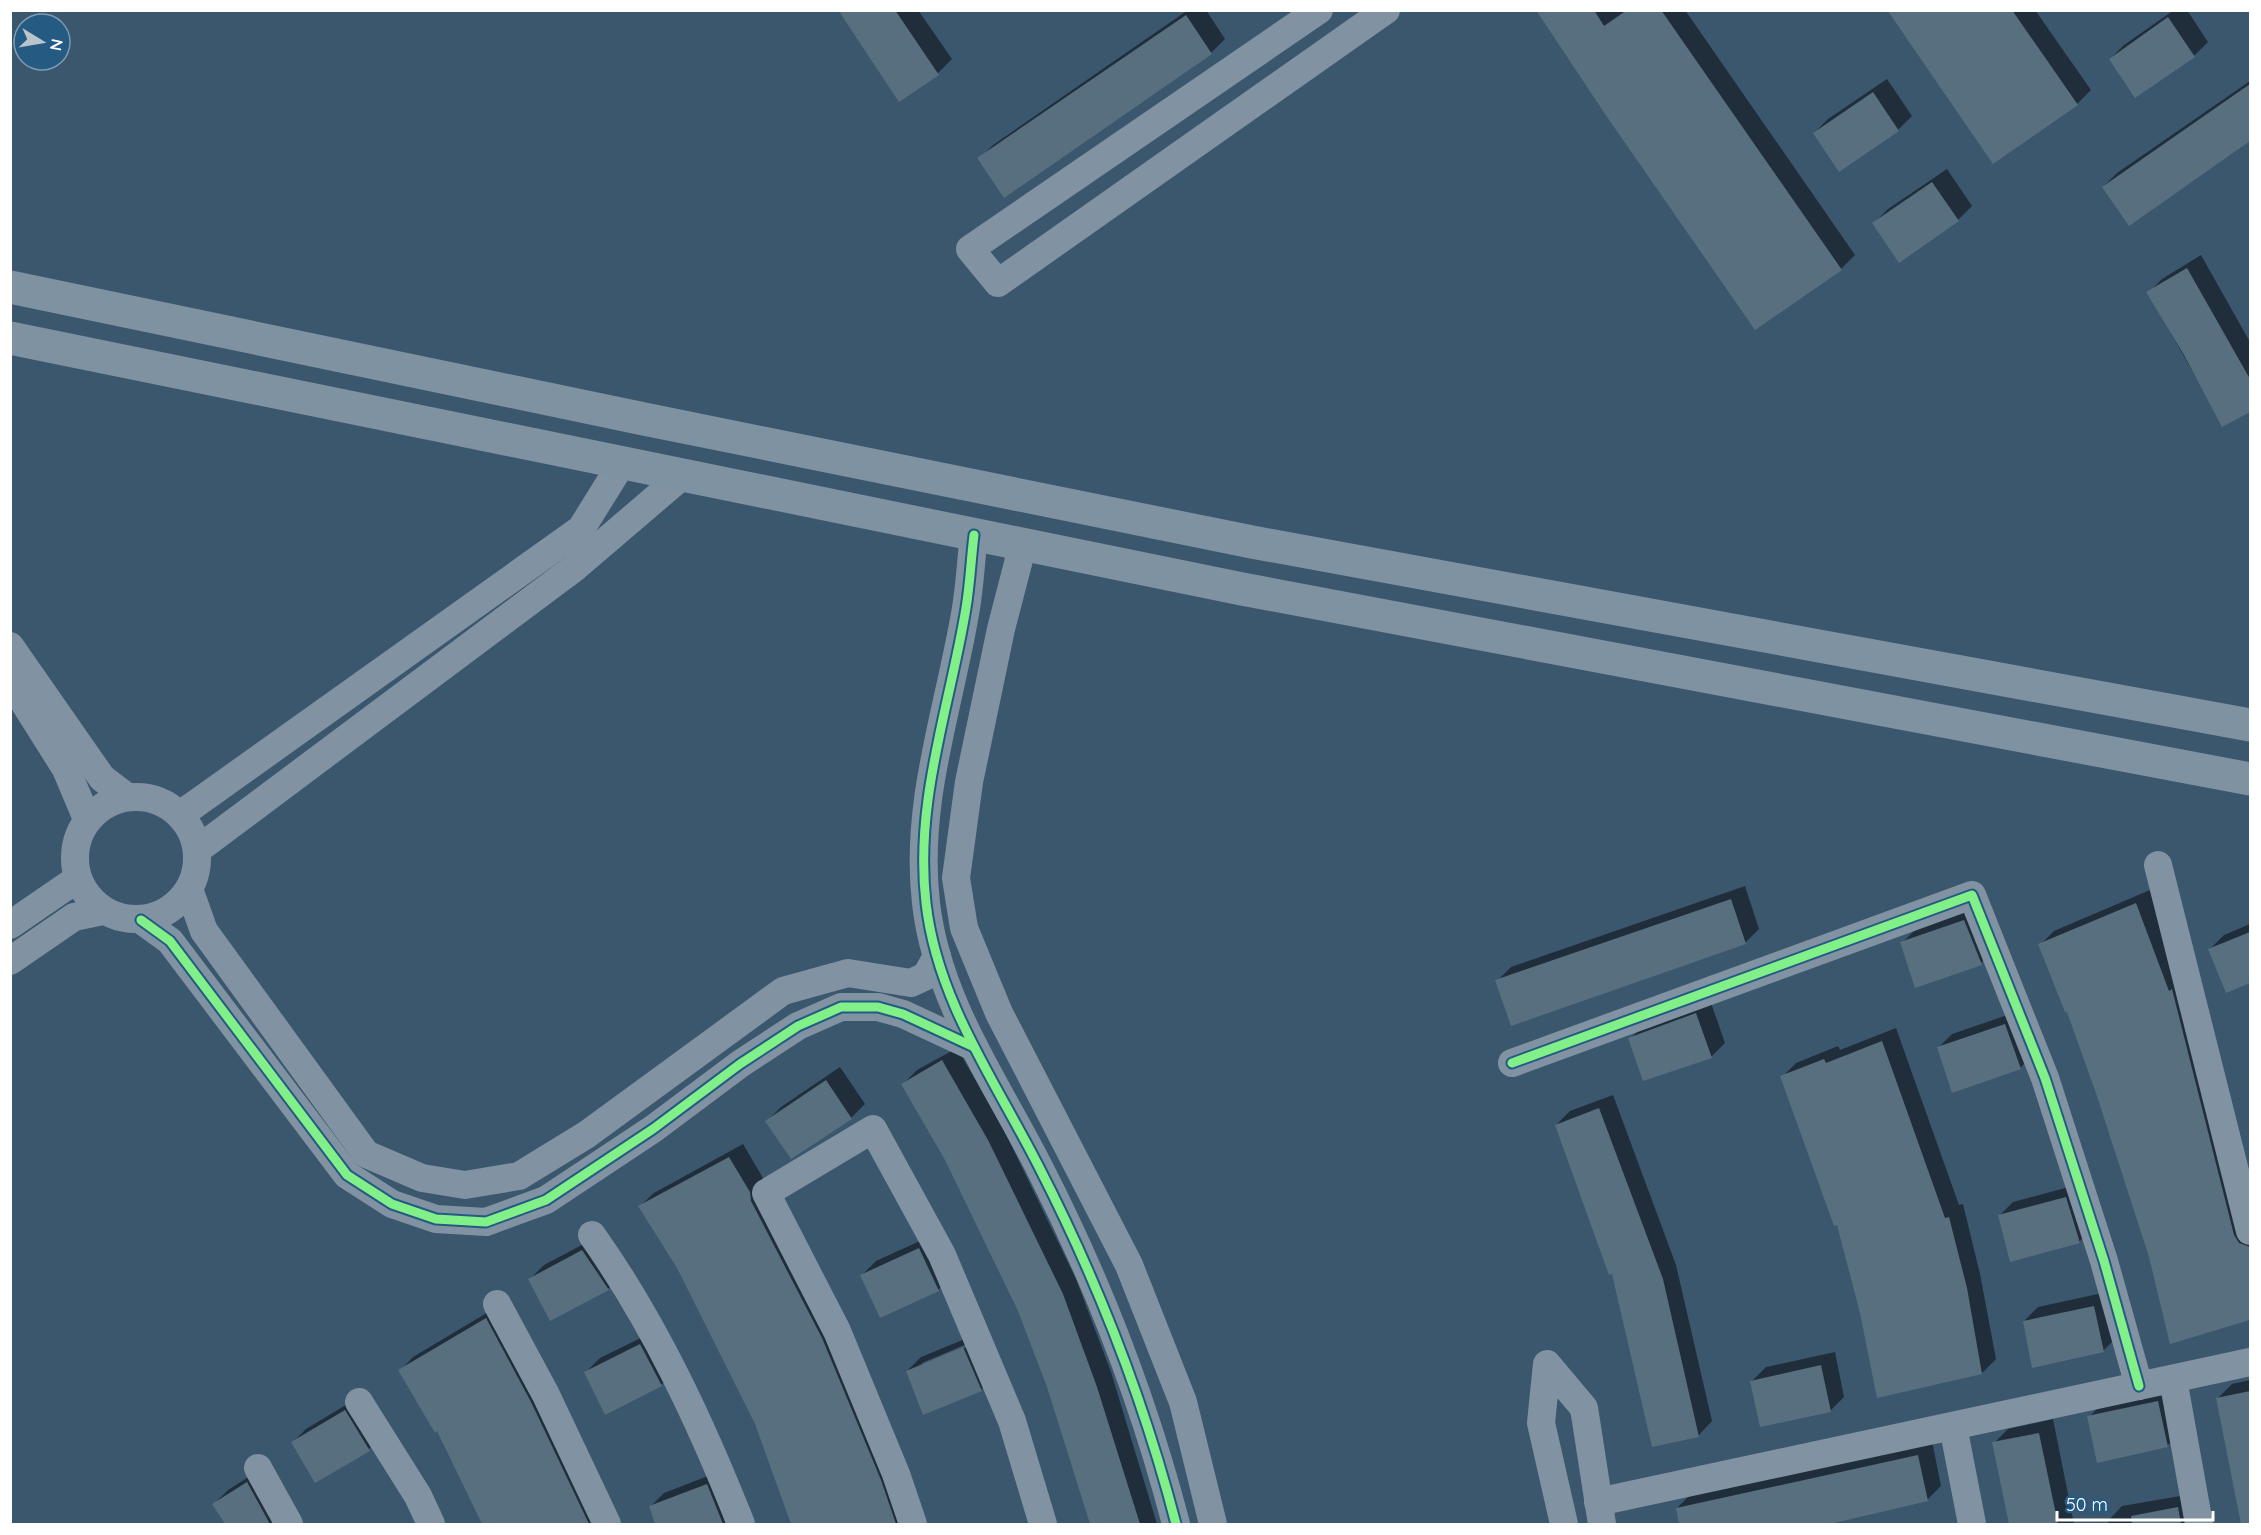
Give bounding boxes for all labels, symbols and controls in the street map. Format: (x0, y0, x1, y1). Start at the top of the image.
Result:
north arrow (12, 12, 72, 72)
text: N (46, 37, 68, 53)
scale bar (2057, 1484, 2213, 1522)
text: 50 m (2066, 1493, 2108, 1516)

